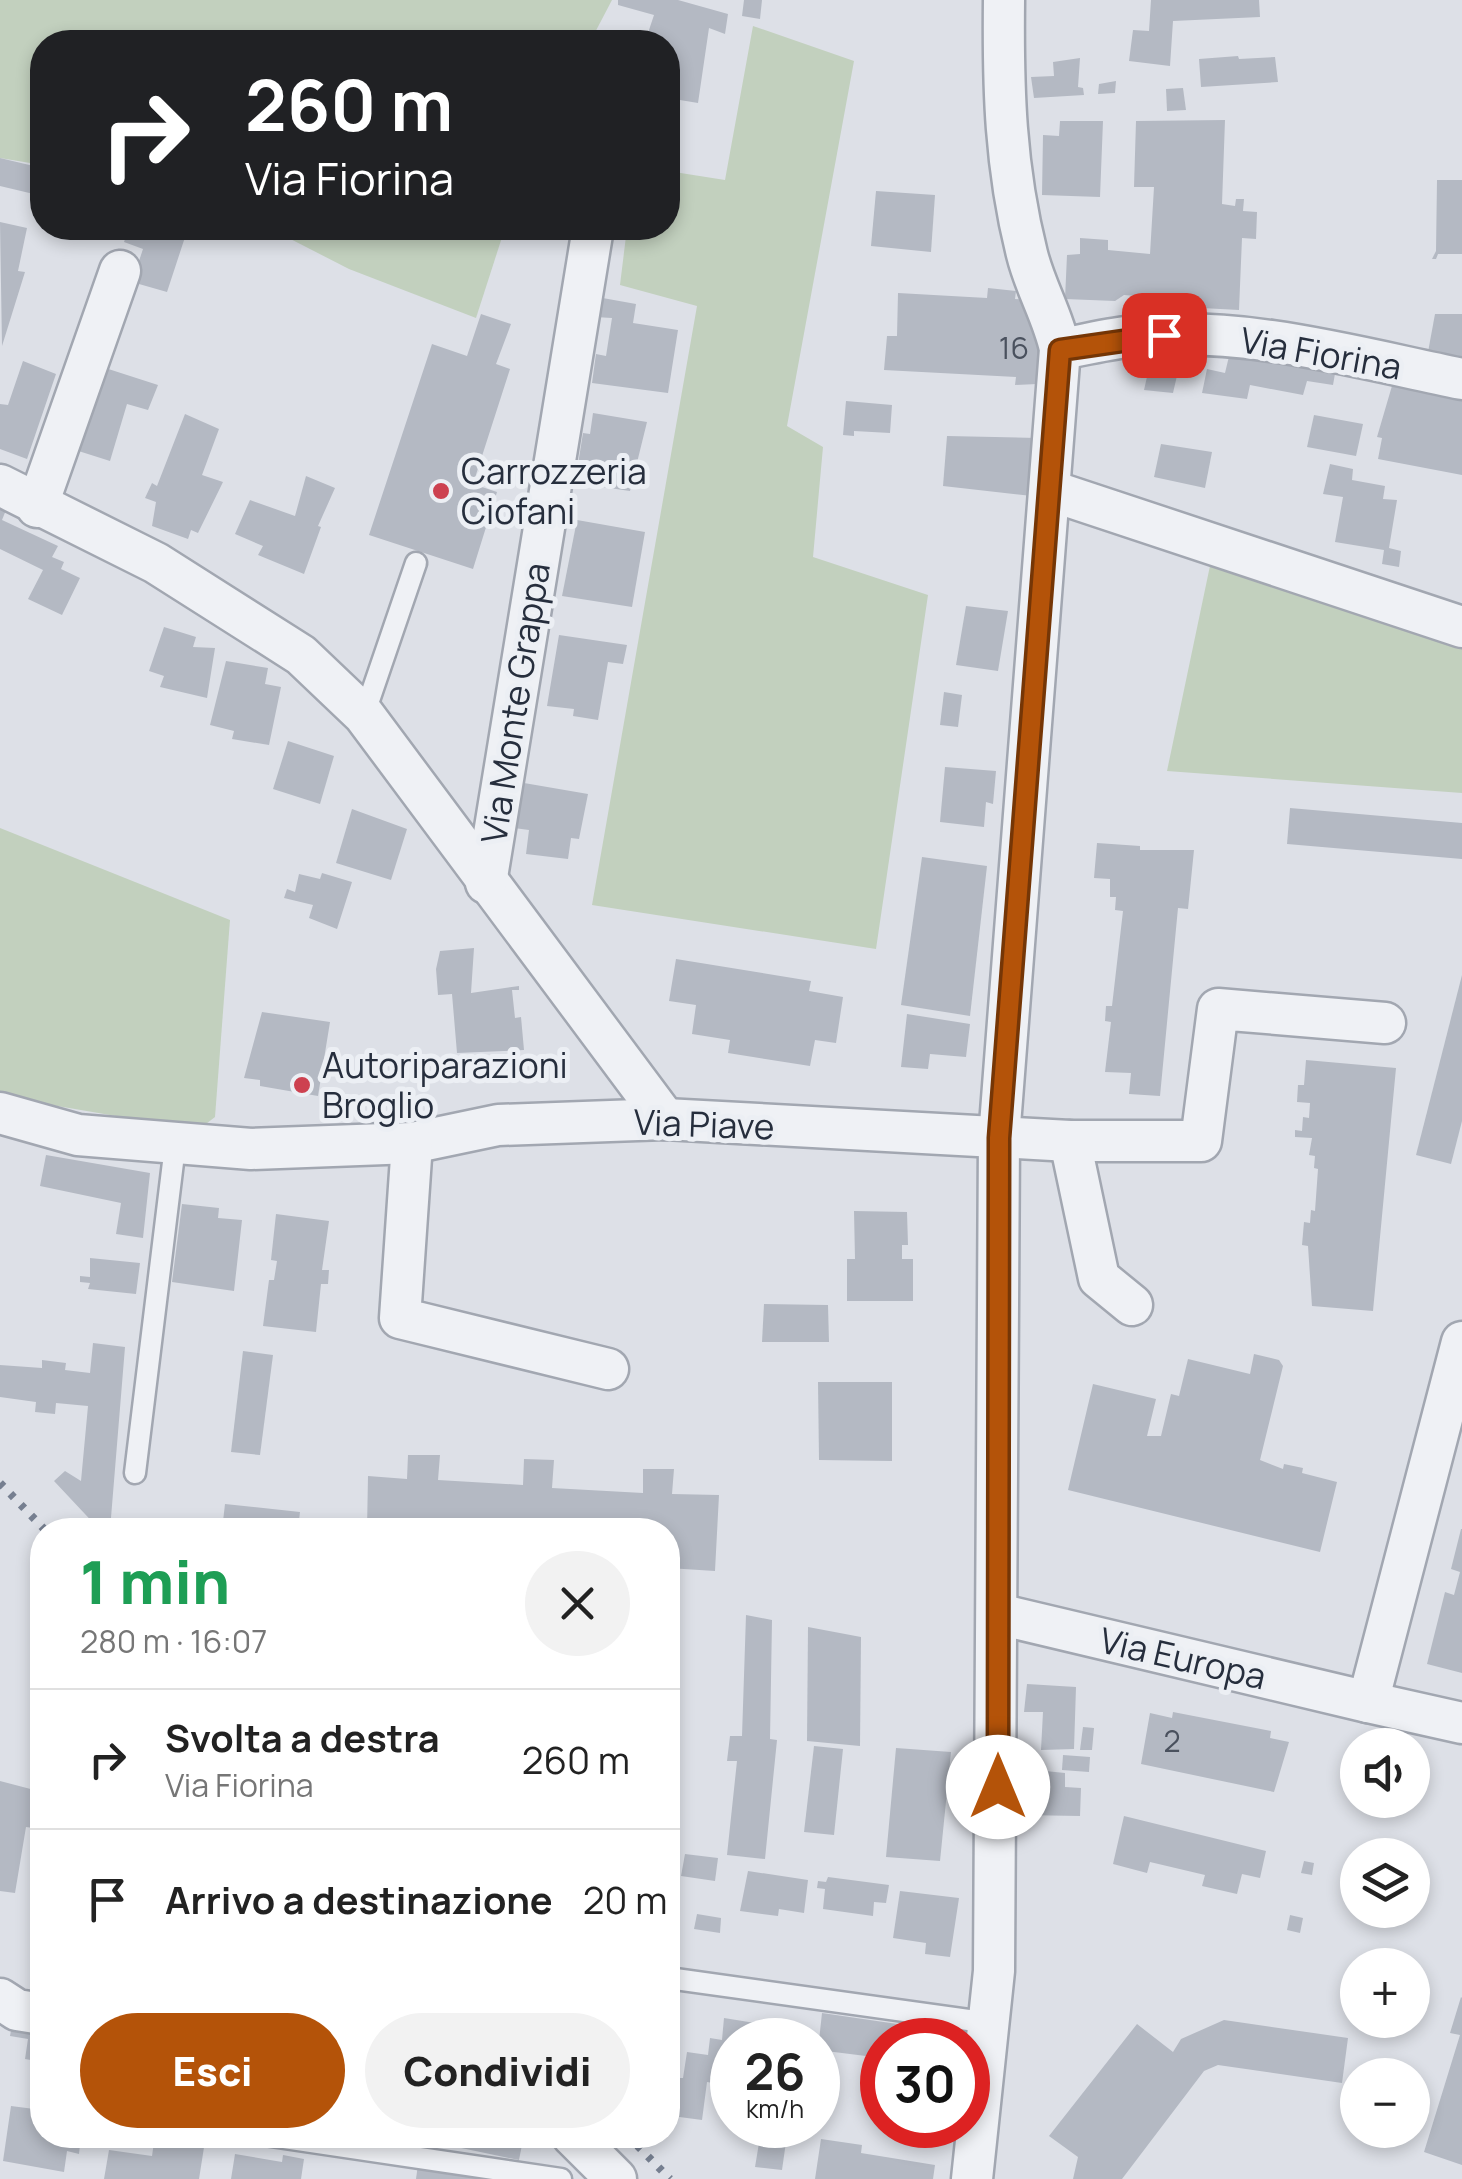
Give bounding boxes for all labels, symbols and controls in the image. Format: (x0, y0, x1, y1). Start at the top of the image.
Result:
text: 260 m (245, 56, 453, 152)
icon: right (80, 70, 210, 200)
text: Via Fiorina (245, 147, 454, 209)
pin (1122, 293, 1207, 378)
icon: arrive (1137, 308, 1192, 363)
street label: Via Fiorina (1237, 315, 1405, 391)
house number: 16 (999, 327, 1029, 368)
place label: Carrozzeria Ciofani (461, 447, 647, 535)
marker: Carrozzeria Ciofani (430, 480, 452, 502)
street label: Via Monte Grappa (469, 559, 561, 847)
place label: Autoriparazioni Broglio (322, 1041, 568, 1129)
marker: Autoriparazioni Broglio (291, 1074, 313, 1096)
street label: Via Piave (633, 1098, 775, 1150)
text: 1 min (80, 1540, 230, 1622)
button: close (525, 1551, 630, 1656)
street label: Via Europa (1095, 1616, 1271, 1700)
text: 280 m · 16:07 (80, 1619, 267, 1663)
text: Svolta a destra (165, 1711, 440, 1763)
house number: 2 (1163, 1720, 1181, 1761)
map controls (1340, 1728, 1430, 2148)
button: sound (1340, 1728, 1430, 1818)
icon: right (80, 1732, 135, 1787)
text: 260 m (522, 1733, 630, 1785)
position arrow (946, 1735, 1050, 1839)
text: Via Fiorina (165, 1763, 314, 1807)
button: layers (1340, 1838, 1430, 1928)
icon: arrive (80, 1872, 135, 1927)
text: Arrivo a destinazione (165, 1873, 553, 1925)
text: 20 m (583, 1873, 667, 1925)
button: + (1340, 1948, 1430, 2038)
button: Esci (80, 2013, 345, 2128)
button: Condividi (365, 2013, 630, 2128)
speed limit sign: 30 (860, 2018, 990, 2148)
text: 26 (745, 2037, 805, 2105)
button: − (1340, 2058, 1430, 2148)
text: km/h (746, 2091, 804, 2126)

